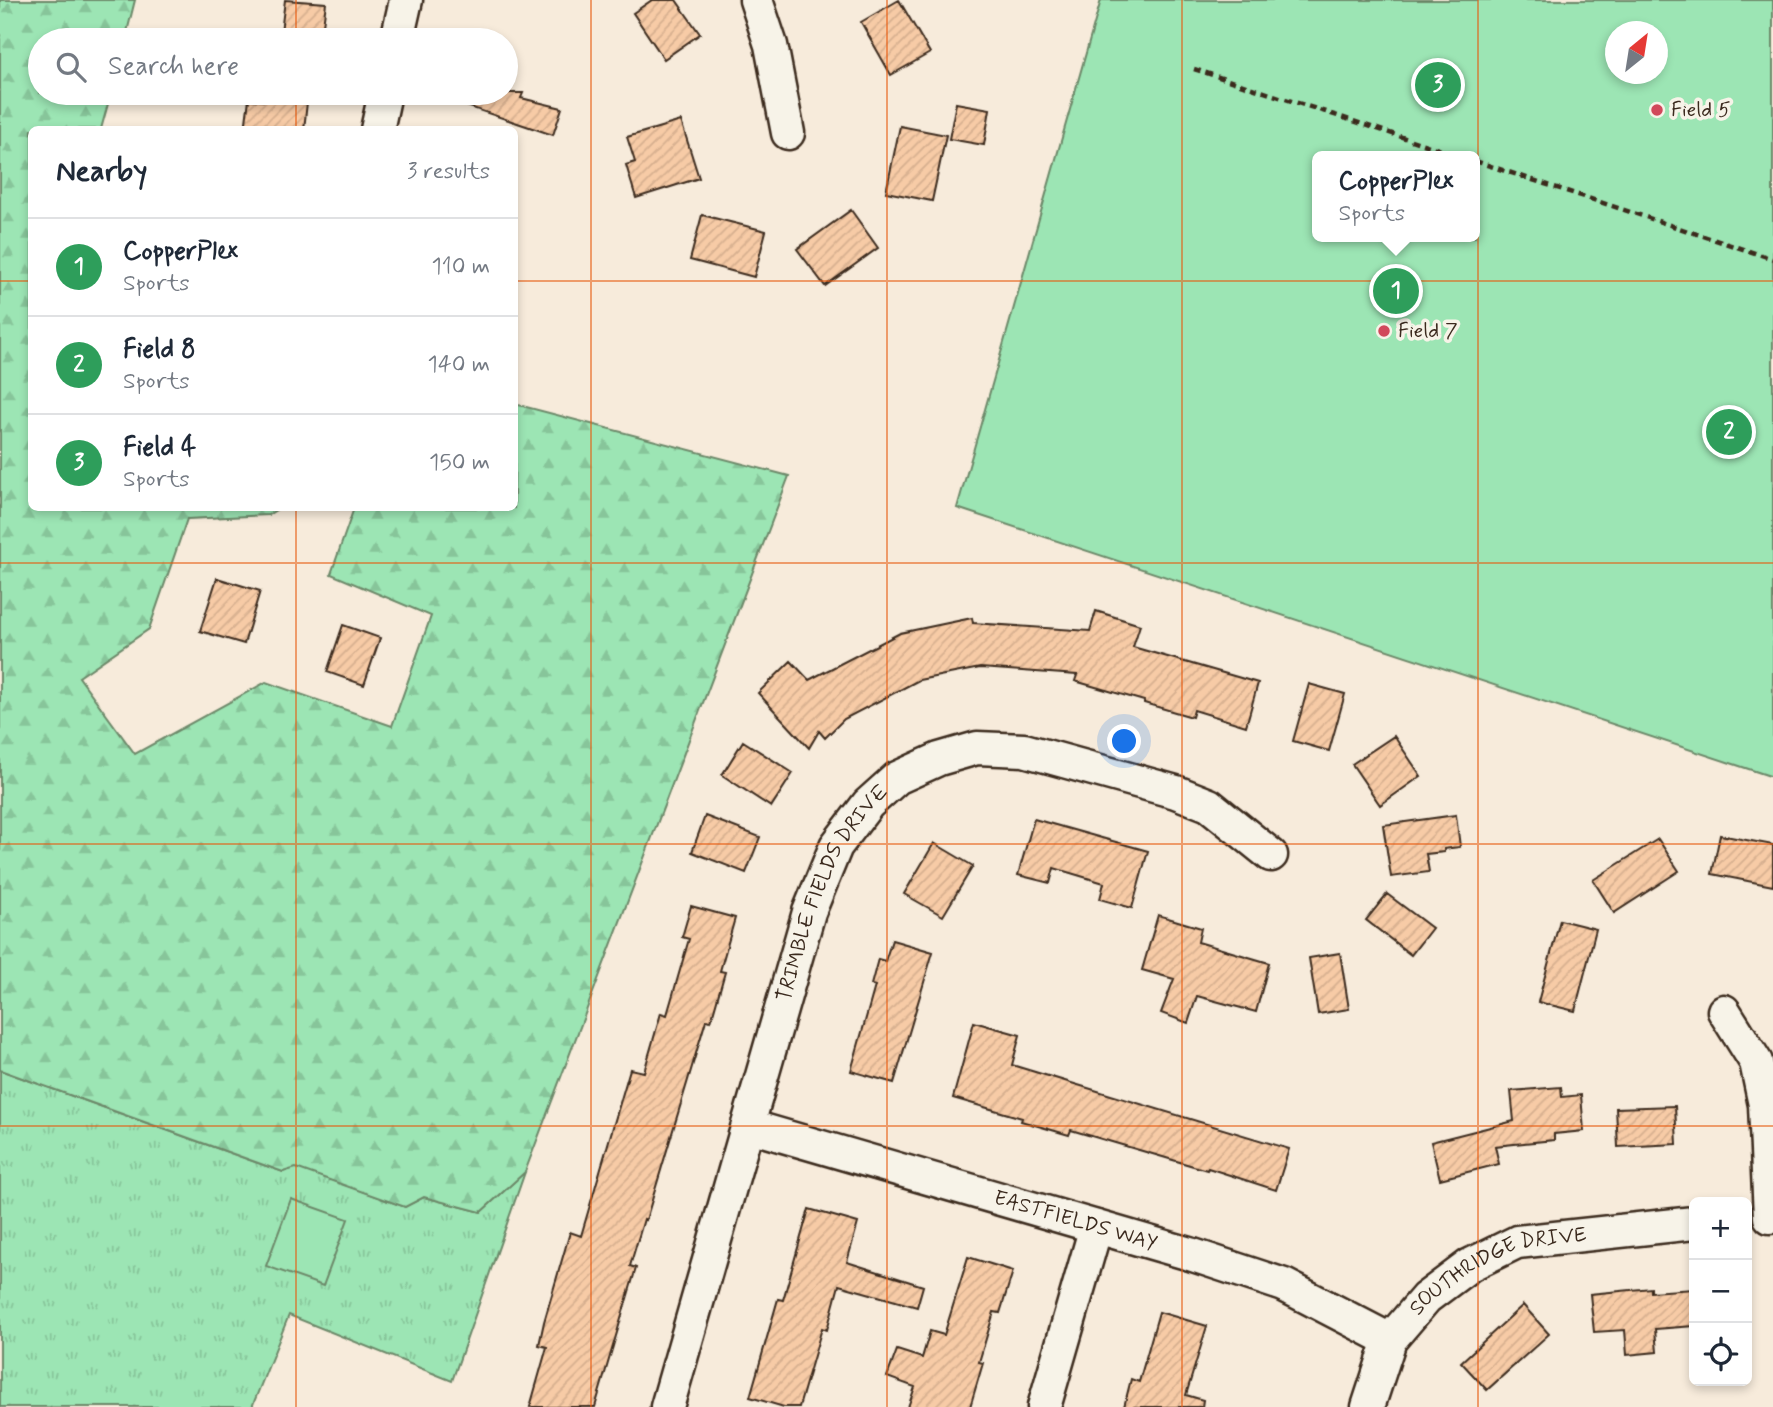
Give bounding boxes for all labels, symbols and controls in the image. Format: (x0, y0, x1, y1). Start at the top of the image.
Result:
north arrow (1605, 21, 1668, 84)
search box (28, 28, 518, 105)
icon: search (52, 48, 90, 86)
text: Search here (108, 50, 239, 84)
pin: 3 (1415, 59, 1461, 111)
place label: Field 5 (1671, 96, 1731, 124)
marker: Field 5 (1649, 102, 1665, 118)
popup (1312, 151, 1480, 242)
text: Nearby (56, 152, 147, 191)
text: 3 results (407, 157, 490, 187)
text: CopperPlex (1338, 165, 1454, 199)
text: Sports (1338, 199, 1405, 229)
text: CopperPlex (123, 235, 238, 269)
text: 1 (74, 252, 84, 282)
text: 110 m (431, 252, 490, 282)
pin: 1 (1373, 265, 1419, 317)
text: Sports (123, 269, 190, 299)
place label: Field 7 (1398, 317, 1458, 345)
marker: Field 7 (1376, 323, 1392, 339)
text: Field 8 (123, 333, 196, 367)
text: 2 (73, 350, 85, 380)
text: 140 m (427, 350, 490, 380)
text: Sports (123, 367, 190, 397)
pin: 2 (1706, 406, 1752, 458)
text: Field 4 (123, 431, 196, 465)
text: 3 (74, 448, 84, 478)
text: 150 m (429, 448, 490, 478)
text: Sports (123, 465, 190, 495)
your location (1107, 724, 1141, 758)
street label: TRIMBLE FIELDS DRIVE (770, 778, 894, 1005)
street label: EASTFIELDS WAY (991, 1184, 1161, 1258)
map controls (1689, 1197, 1752, 1386)
button: + (1689, 1197, 1752, 1260)
street label: SOUTHRIDGE DRIVE (1403, 1221, 1588, 1321)
button: − (1689, 1260, 1752, 1323)
button: locate (1689, 1323, 1752, 1386)

